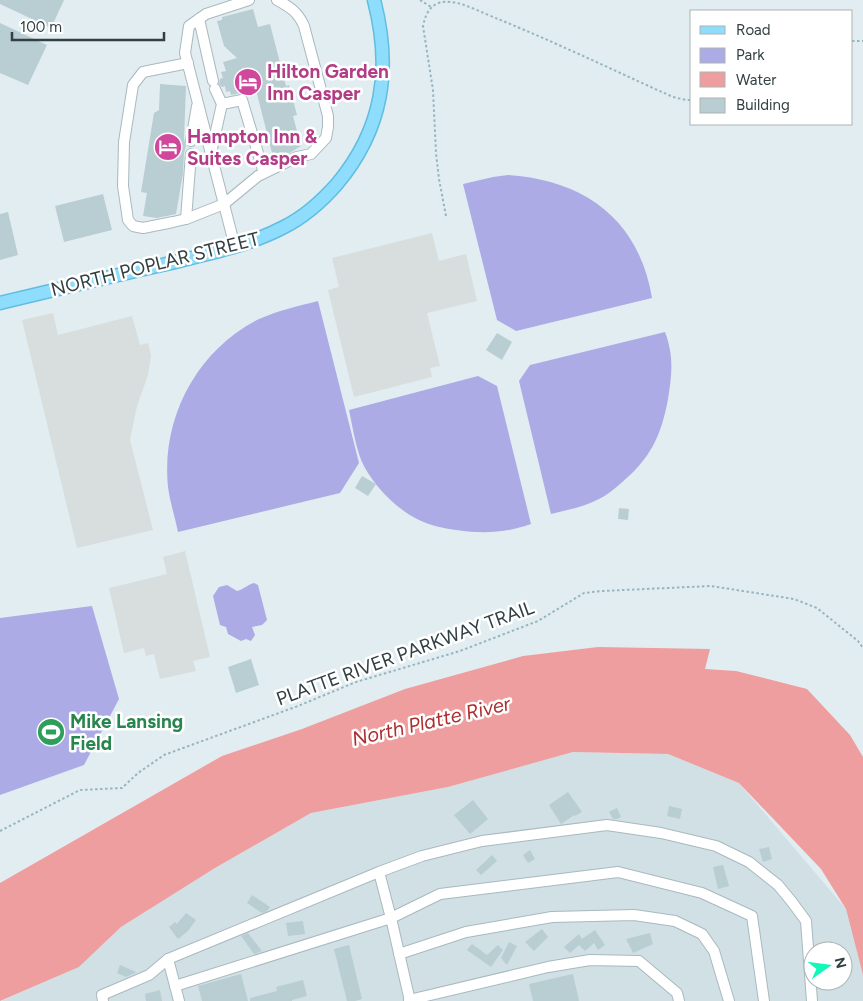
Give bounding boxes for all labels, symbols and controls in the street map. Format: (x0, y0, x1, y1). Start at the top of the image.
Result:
scale bar (12, 10, 165, 42)
legend (690, 10, 853, 125)
text: 100 m (20, 18, 62, 36)
text: Road (736, 21, 771, 39)
text: Park (736, 46, 765, 64)
place label: Hilton Garden Inn Casper (267, 60, 389, 105)
hotel icon: Hilton Garden Inn Casper (233, 67, 263, 97)
text: Water (736, 71, 776, 89)
text: Building (736, 96, 790, 114)
place label: Hampton Inn & Suites Casper (187, 125, 318, 170)
hotel icon: Hampton Inn & Suites Casper (153, 132, 183, 162)
street label: NORTH POPLAR STREET (48, 227, 262, 301)
street label: PLATTE RIVER PARKWAY TRAIL (273, 596, 537, 710)
water label: North Platte River (349, 691, 514, 751)
place label: Mike Lansing Field (70, 710, 183, 755)
sports icon: Mike Lansing Field (36, 717, 66, 747)
north arrow (803, 941, 853, 991)
text: N (831, 956, 850, 970)

